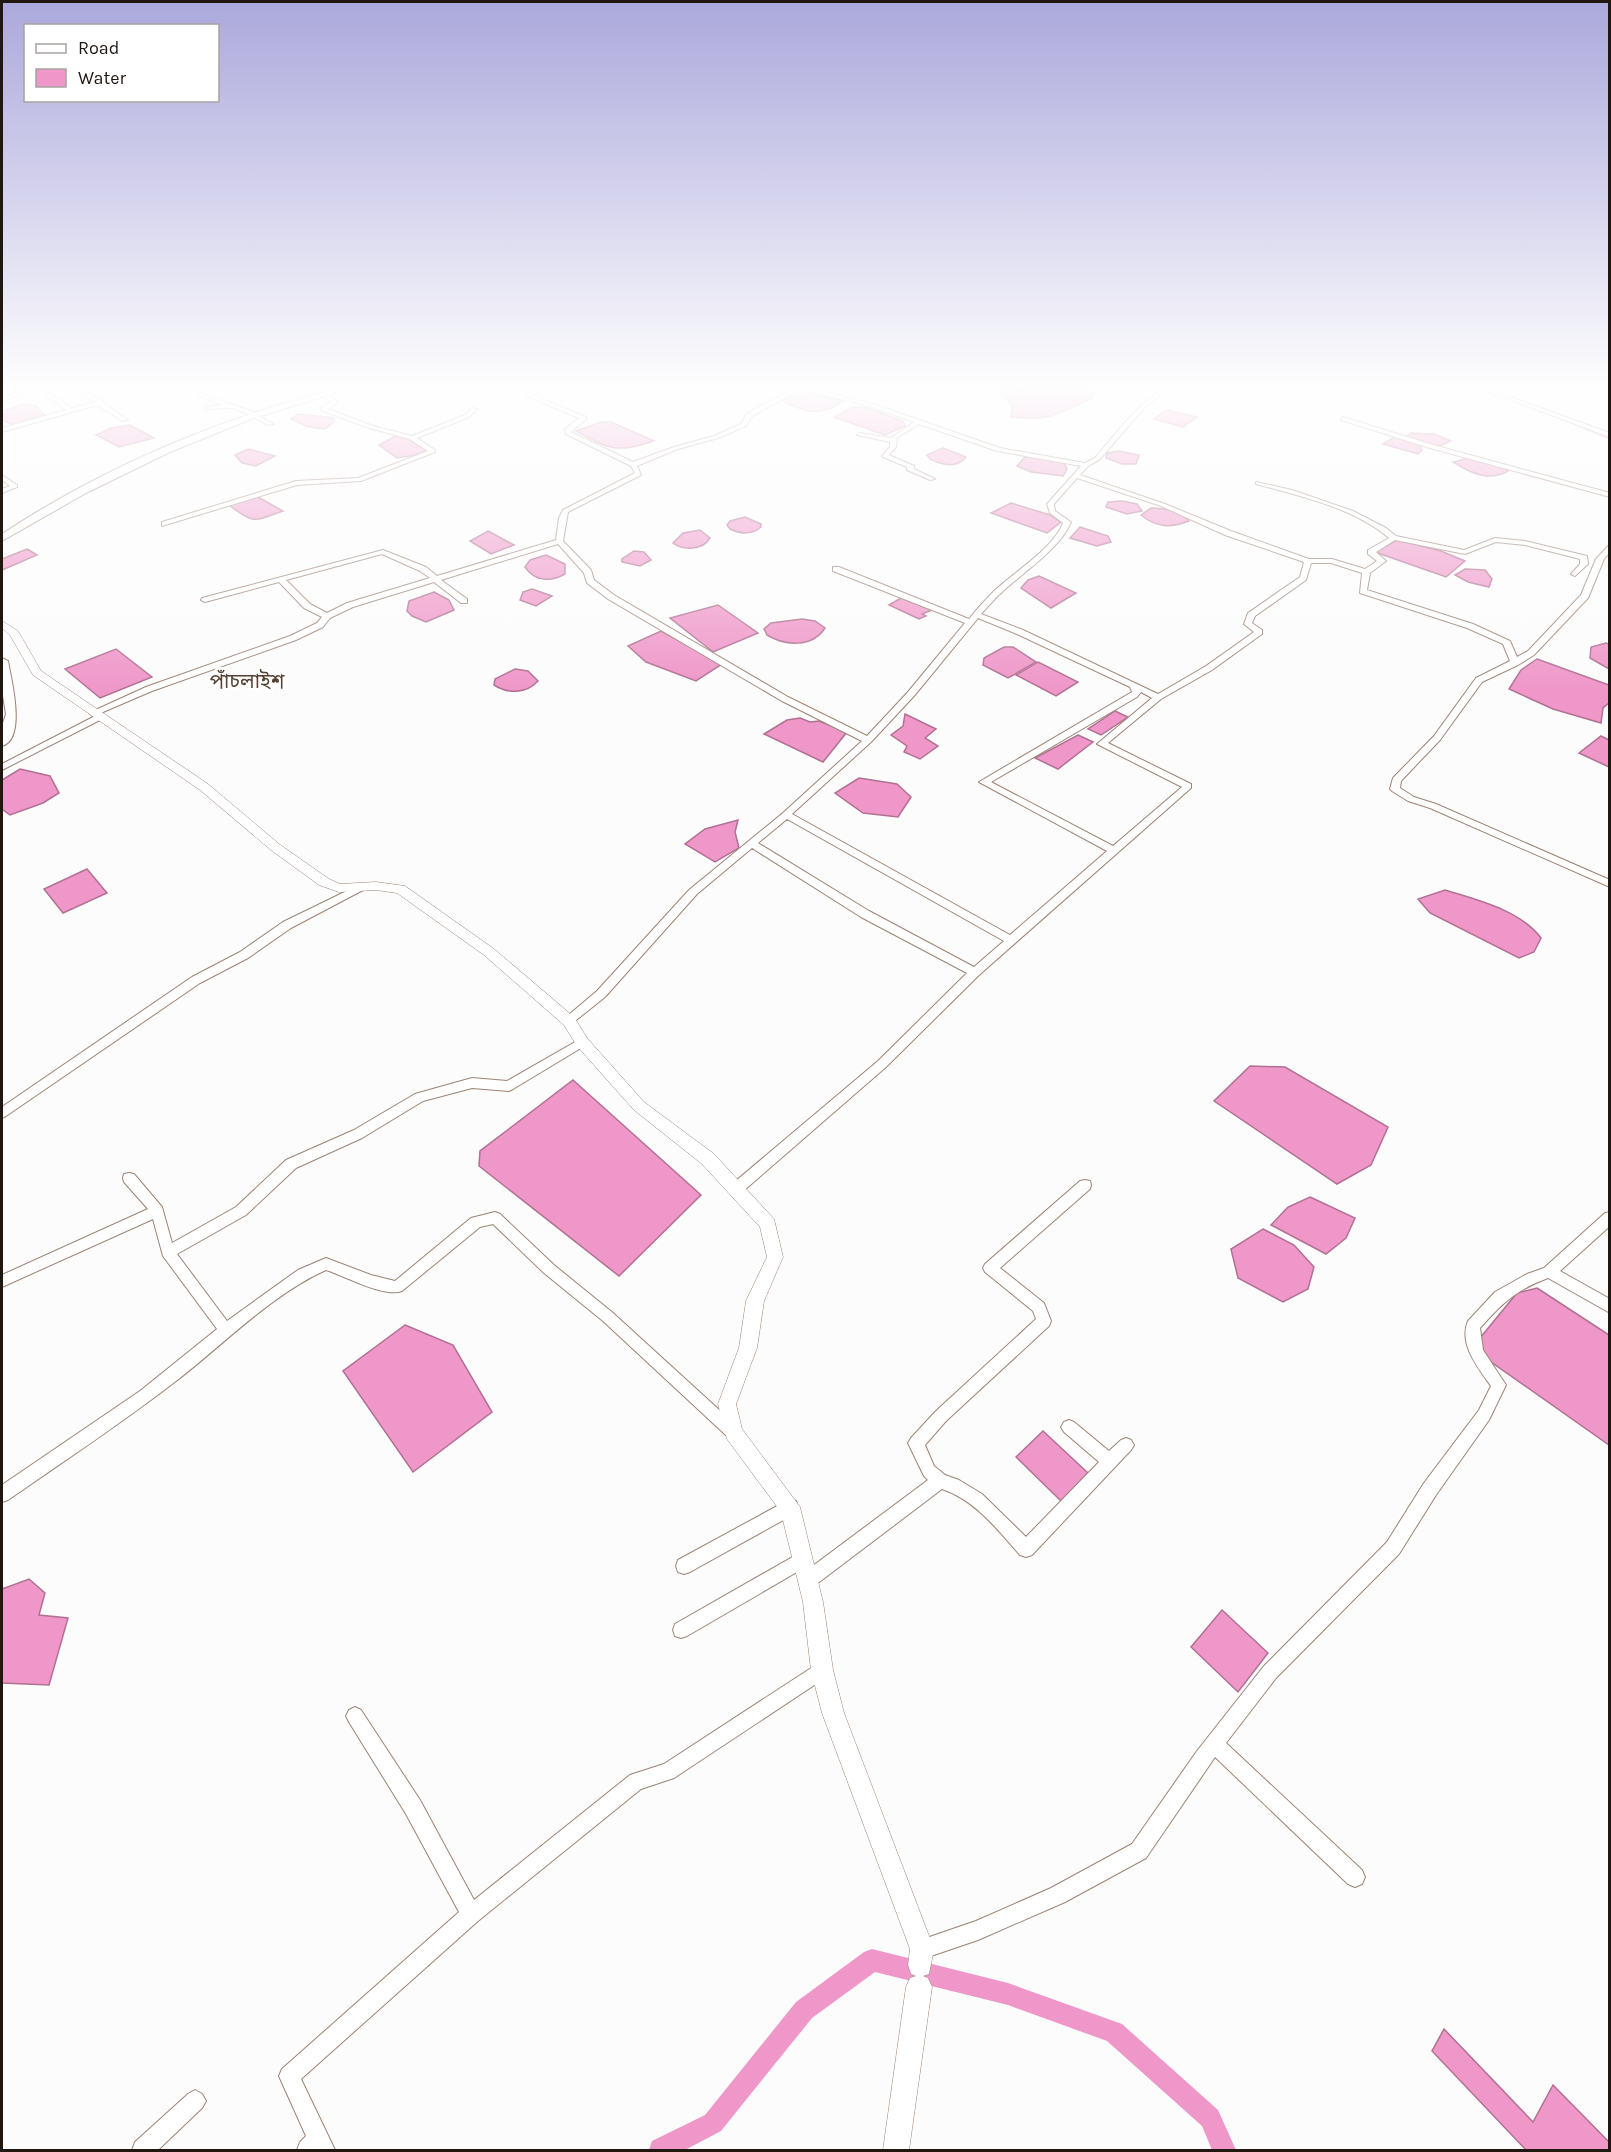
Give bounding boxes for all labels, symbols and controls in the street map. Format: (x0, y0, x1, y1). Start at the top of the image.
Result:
legend (24, 24, 219, 102)
text: Road (78, 37, 119, 59)
text: Water (78, 67, 126, 89)
district label: পাঁচলাইশ (210, 669, 285, 693)

